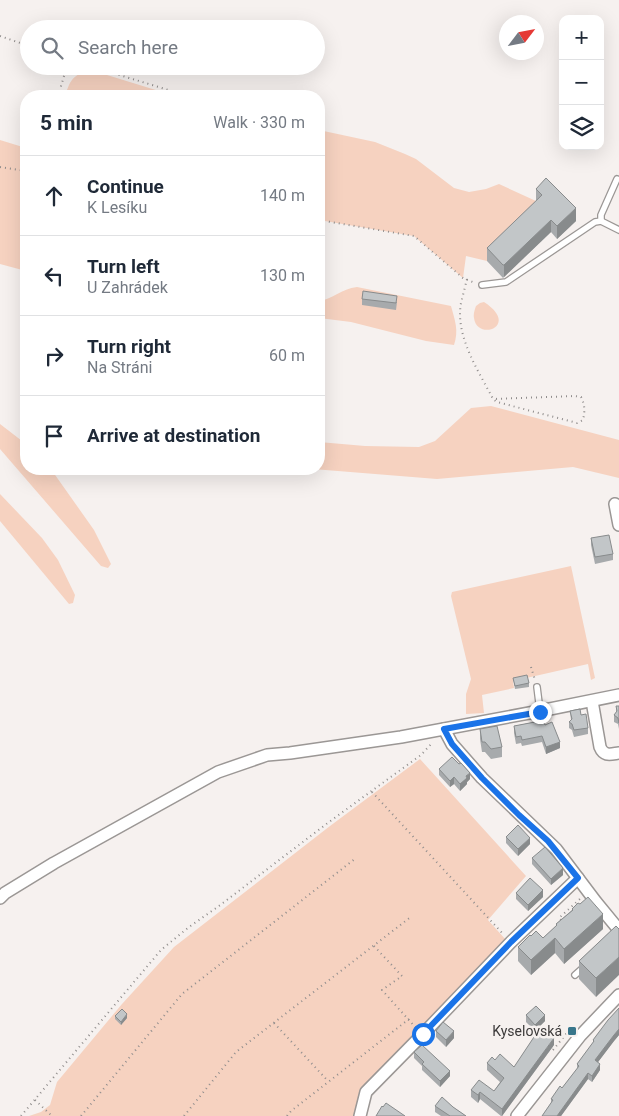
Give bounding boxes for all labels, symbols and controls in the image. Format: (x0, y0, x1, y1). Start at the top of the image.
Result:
north arrow (499, 15, 544, 60)
map controls (559, 15, 604, 150)
button: + (559, 15, 604, 60)
search box (20, 20, 325, 75)
icon: search (38, 34, 66, 62)
text: Search here (78, 36, 178, 59)
button: − (559, 60, 604, 105)
button: layers (559, 105, 604, 150)
text: 5 min (40, 111, 93, 135)
text: Walk · 330 m (213, 113, 305, 132)
text: Continue (87, 175, 164, 198)
icon: ahead (40, 182, 68, 210)
text: 140 m (260, 186, 305, 205)
text: K Lesíku (87, 198, 147, 217)
text: Turn left (87, 255, 160, 278)
icon: left (40, 262, 68, 290)
text: 130 m (260, 266, 305, 285)
text: U Zahrádek (87, 278, 168, 297)
text: Turn right (87, 335, 171, 358)
icon: right (40, 342, 68, 370)
text: 60 m (269, 346, 305, 365)
text: Na Stráni (87, 358, 152, 377)
icon: arrive (40, 422, 68, 450)
text: Arrive at destination (87, 424, 260, 447)
route end (529, 701, 552, 724)
route start (412, 1023, 435, 1046)
place label: Kyselovská (492, 1023, 562, 1039)
marker: Kyselovská (566, 1025, 578, 1037)

